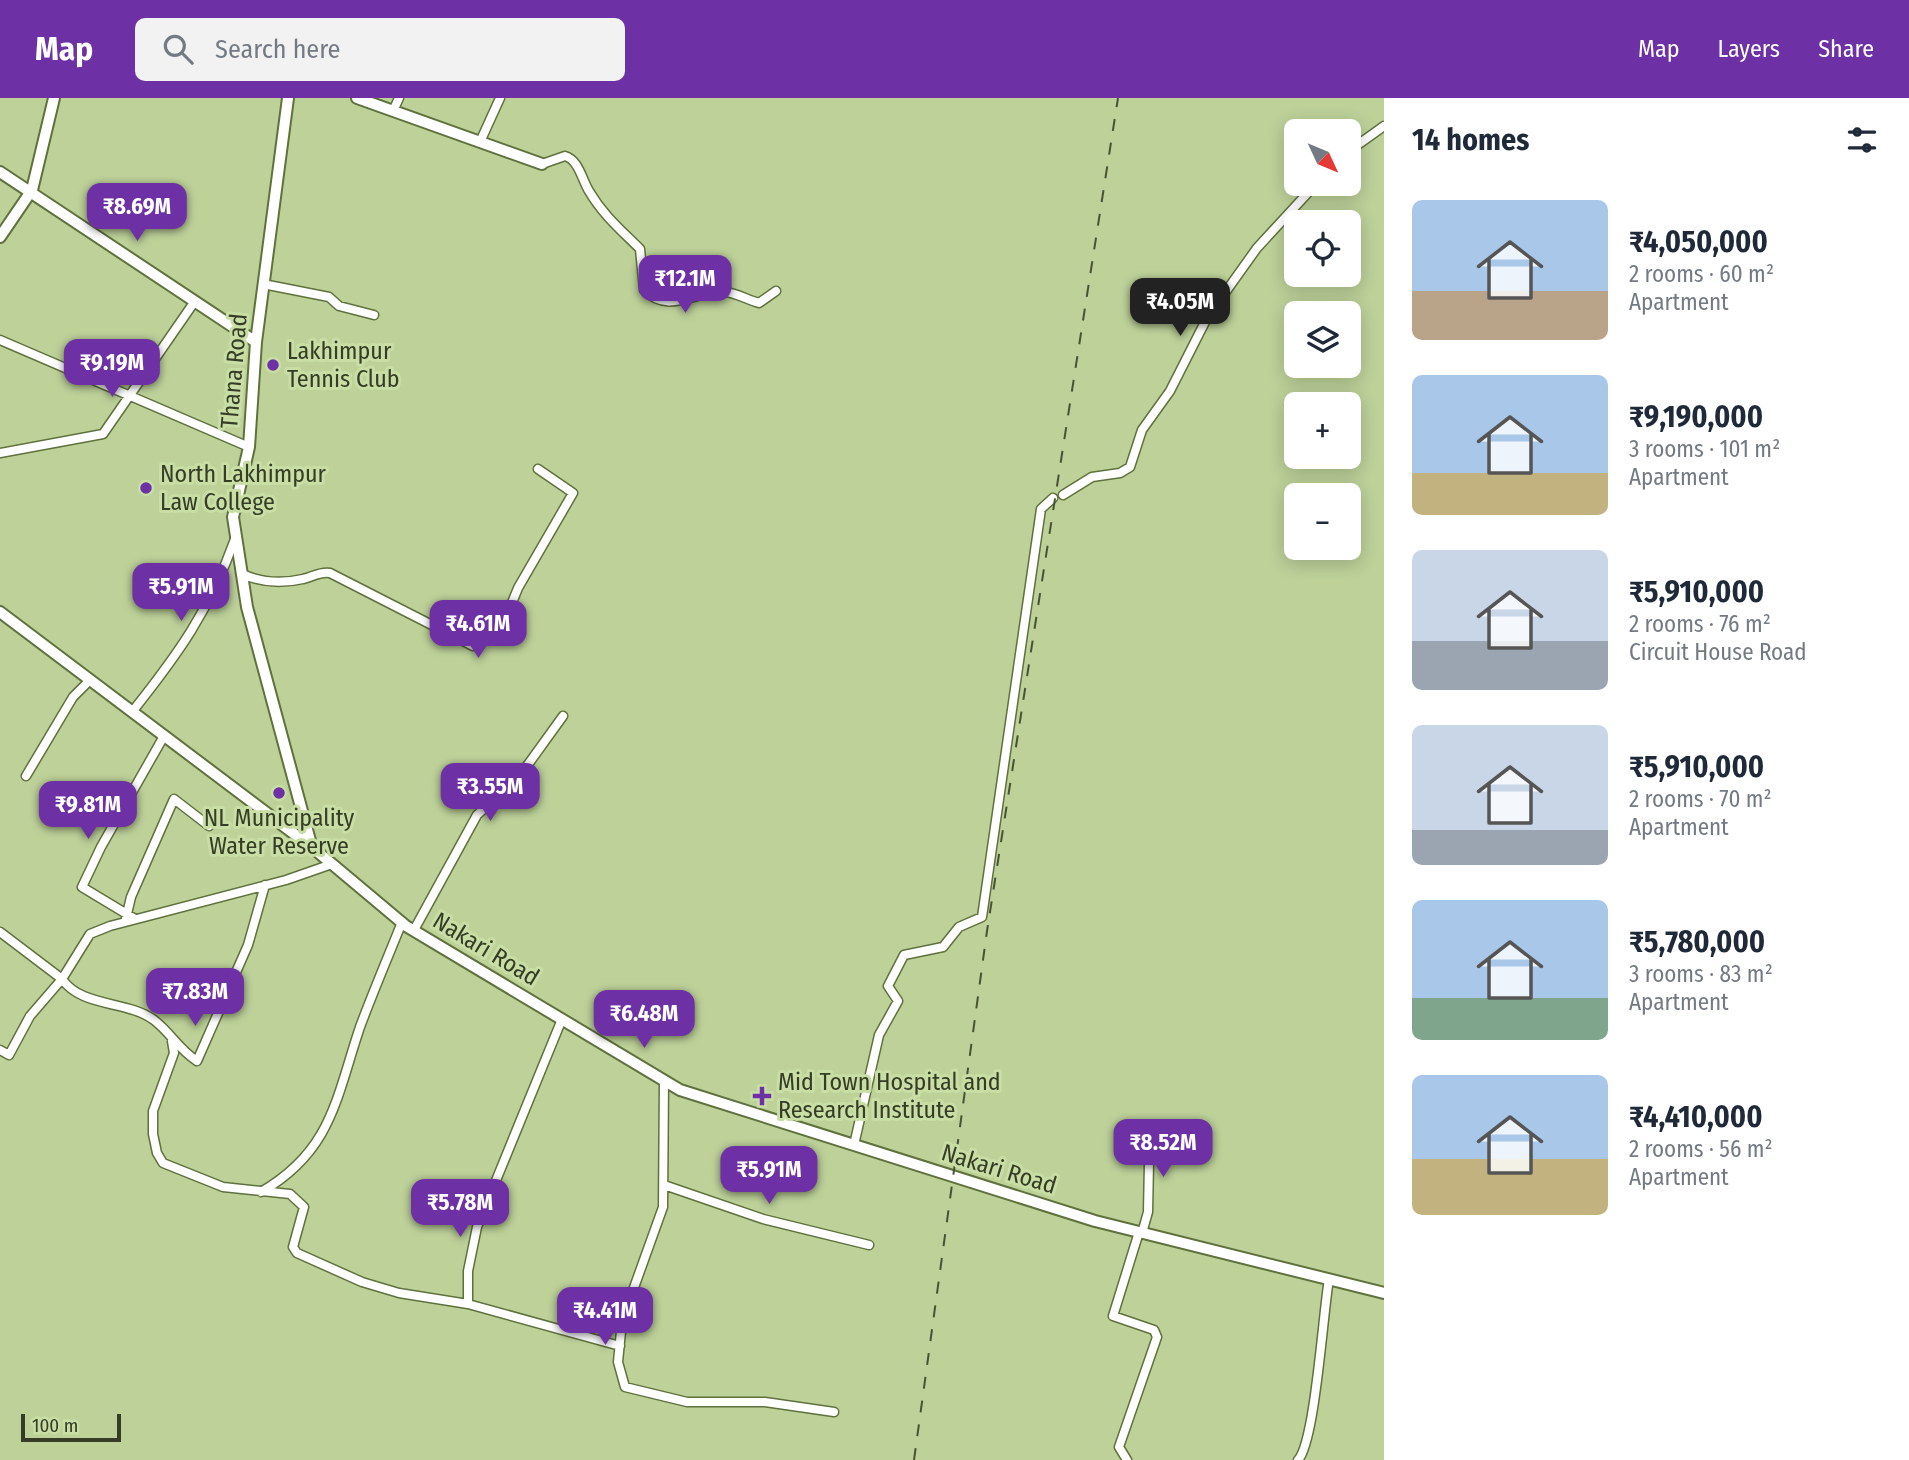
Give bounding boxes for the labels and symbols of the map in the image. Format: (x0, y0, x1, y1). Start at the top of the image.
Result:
north arrow (1284, 119, 1362, 196)
pin: ₹8.69M (80, 184, 194, 243)
pin: ₹12.1M (628, 256, 742, 315)
pin: ₹4.05M (1123, 278, 1237, 338)
street label: Thana Road (215, 312, 253, 430)
place label: Lakhimpur Tennis Club (287, 337, 400, 393)
pin: ₹9.19M (55, 340, 169, 399)
marker: Lakhimpur Tennis Club (265, 357, 281, 373)
place label: North Lakhimpur Law College (160, 460, 327, 516)
marker: North Lakhimpur Law College (138, 480, 154, 496)
pin: ₹5.91M (124, 564, 238, 623)
pin: ₹4.61M (421, 601, 535, 660)
pin: ₹3.55M (433, 764, 547, 823)
pin: ₹9.81M (31, 782, 145, 841)
marker: NL Municipality Water Reserve (271, 785, 287, 801)
place label: NL Municipality Water Reserve (204, 804, 354, 860)
street label: Nakari Road (428, 906, 544, 992)
pin: ₹7.83M (138, 968, 252, 1028)
pin: ₹6.48M (587, 990, 701, 1050)
place label: Mid Town Hospital and Research Institute (778, 1068, 1001, 1124)
marker: Mid Town Hospital and Research Institute (752, 1086, 772, 1106)
pin: ₹8.52M (1106, 1119, 1220, 1179)
street label: Nakari Road (938, 1138, 1060, 1200)
pin: ₹5.91M (712, 1146, 826, 1206)
pin: ₹5.78M (403, 1180, 517, 1239)
pin: ₹4.41M (548, 1288, 662, 1347)
scale bar (21, 1411, 121, 1443)

